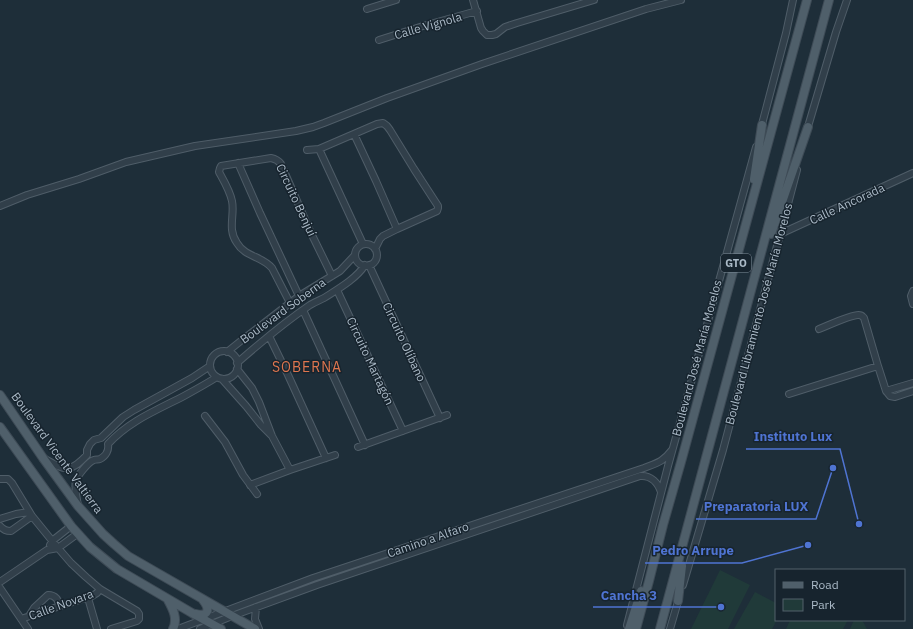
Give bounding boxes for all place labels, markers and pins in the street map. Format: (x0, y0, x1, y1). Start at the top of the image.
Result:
callout: Instituto Lux (746, 424, 840, 449)
callout: Preparatoria LUX (696, 494, 816, 519)
callout: Pedro Arrupe (645, 538, 742, 563)
callout: Cancha 3 (593, 582, 665, 607)

